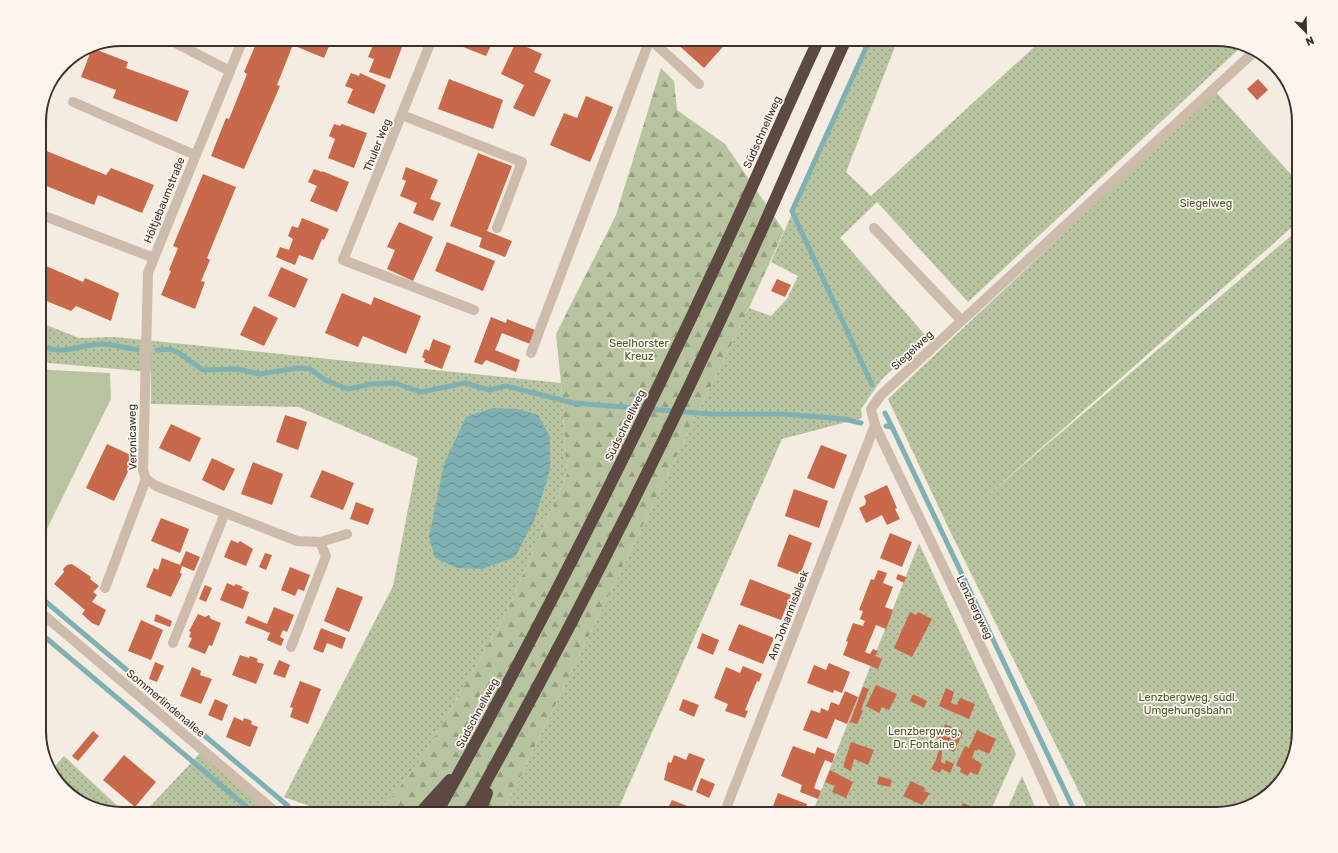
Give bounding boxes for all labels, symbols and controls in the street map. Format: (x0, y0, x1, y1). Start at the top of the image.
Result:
north arrow (1286, 12, 1326, 52)
text: N (1303, 33, 1316, 48)
street label: Südschnellweg (741, 94, 784, 170)
street label: Thuler Weg (361, 117, 394, 174)
street label: Höltjebaumstraße (141, 155, 188, 245)
park label: Siegelweg (1180, 197, 1232, 210)
street label: Siegelweg (889, 328, 936, 373)
park label: Seelhorster Kreuz (609, 337, 669, 363)
street label: Südschnellweg (603, 387, 648, 463)
street label: Veronicaweg (125, 404, 140, 470)
street label: Am Johannisbleek (765, 568, 812, 662)
street label: Lenzbergweg (954, 573, 996, 641)
street label: Sommerlindenallee (124, 667, 207, 740)
street label: Südschnellweg (453, 676, 501, 751)
park label: Lenzbergweg, südl. Umgehungsbahn (1139, 691, 1238, 717)
park label: Lenzbergweg, Dr. Fontaine (888, 725, 960, 751)

